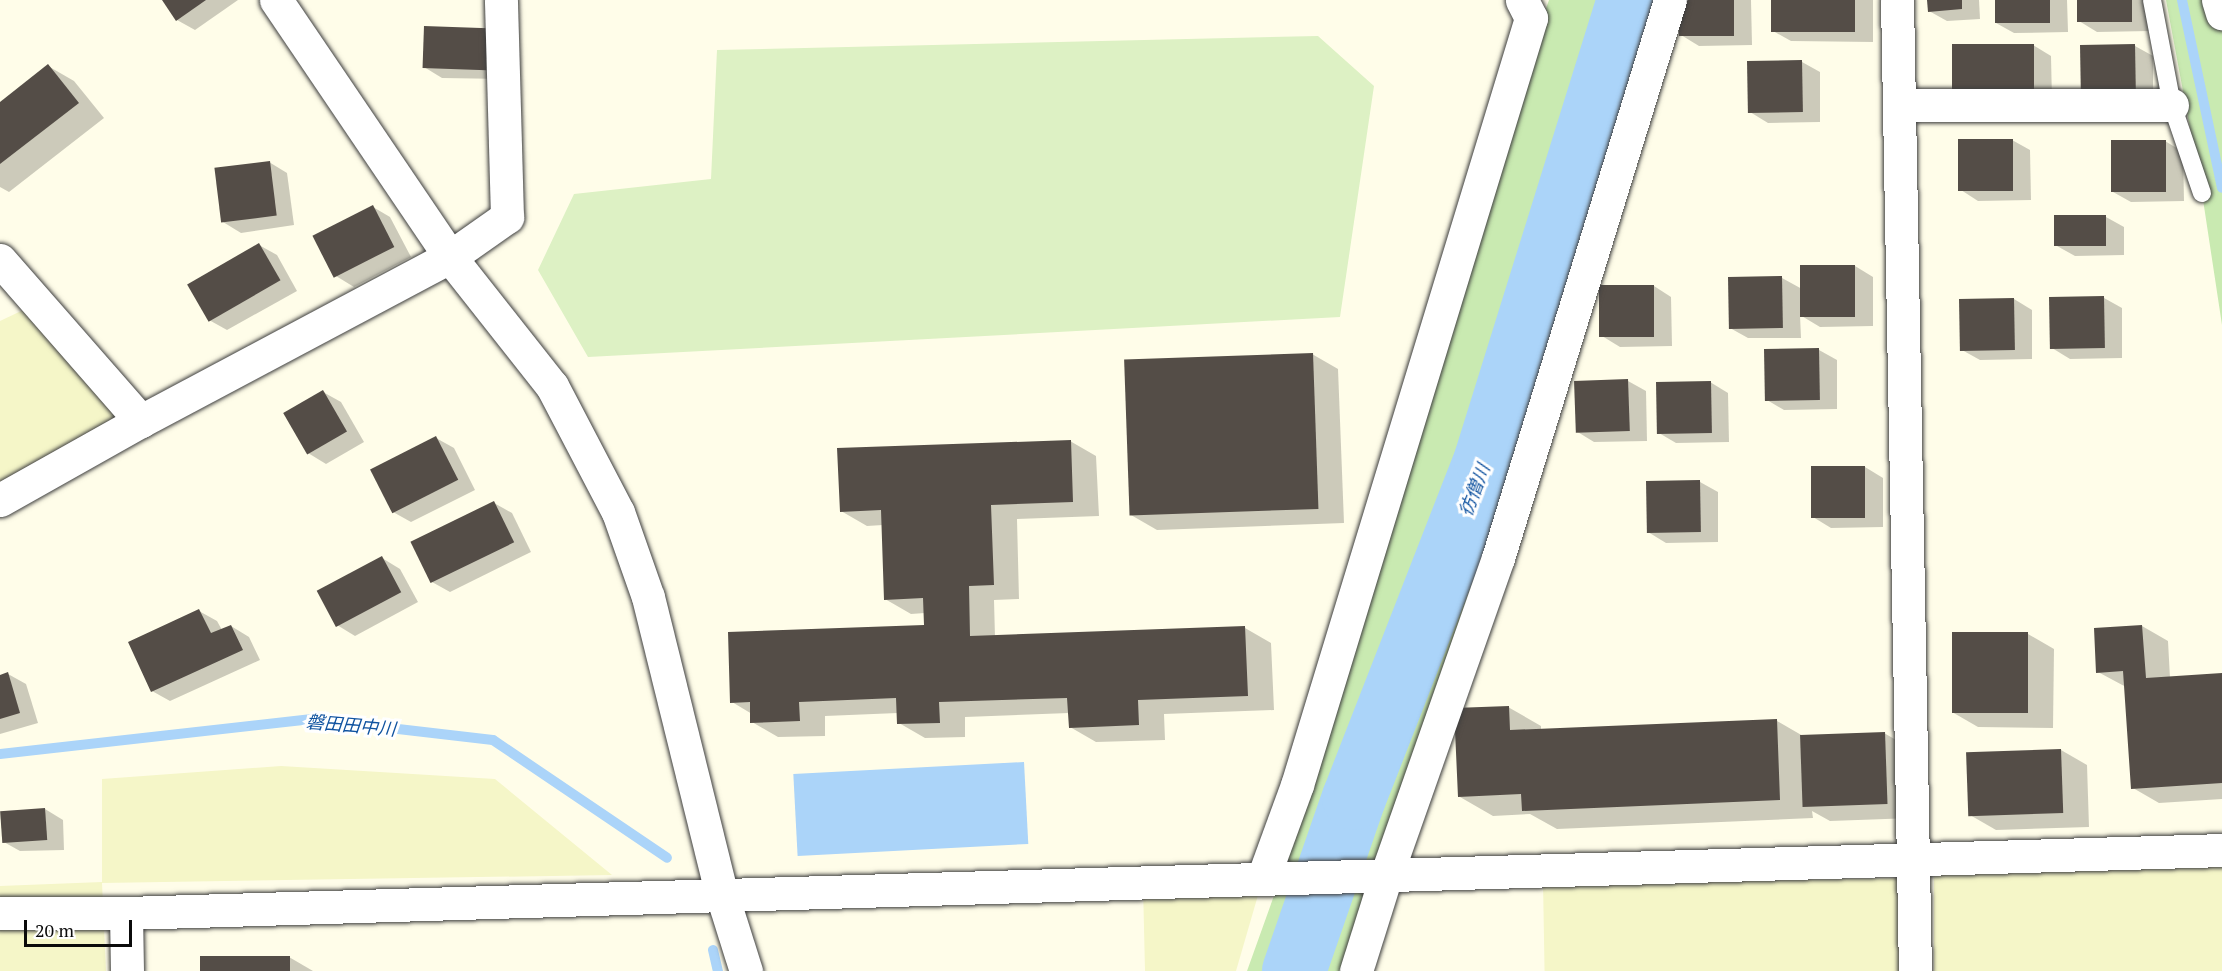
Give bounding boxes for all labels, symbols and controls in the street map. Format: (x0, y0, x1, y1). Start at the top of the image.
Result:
water label: 彷僧川 (1454, 461, 1494, 519)
water label: 磐田田中川 (305, 710, 397, 740)
scale bar (27, 908, 135, 946)
text: 20 m (35, 918, 74, 942)

